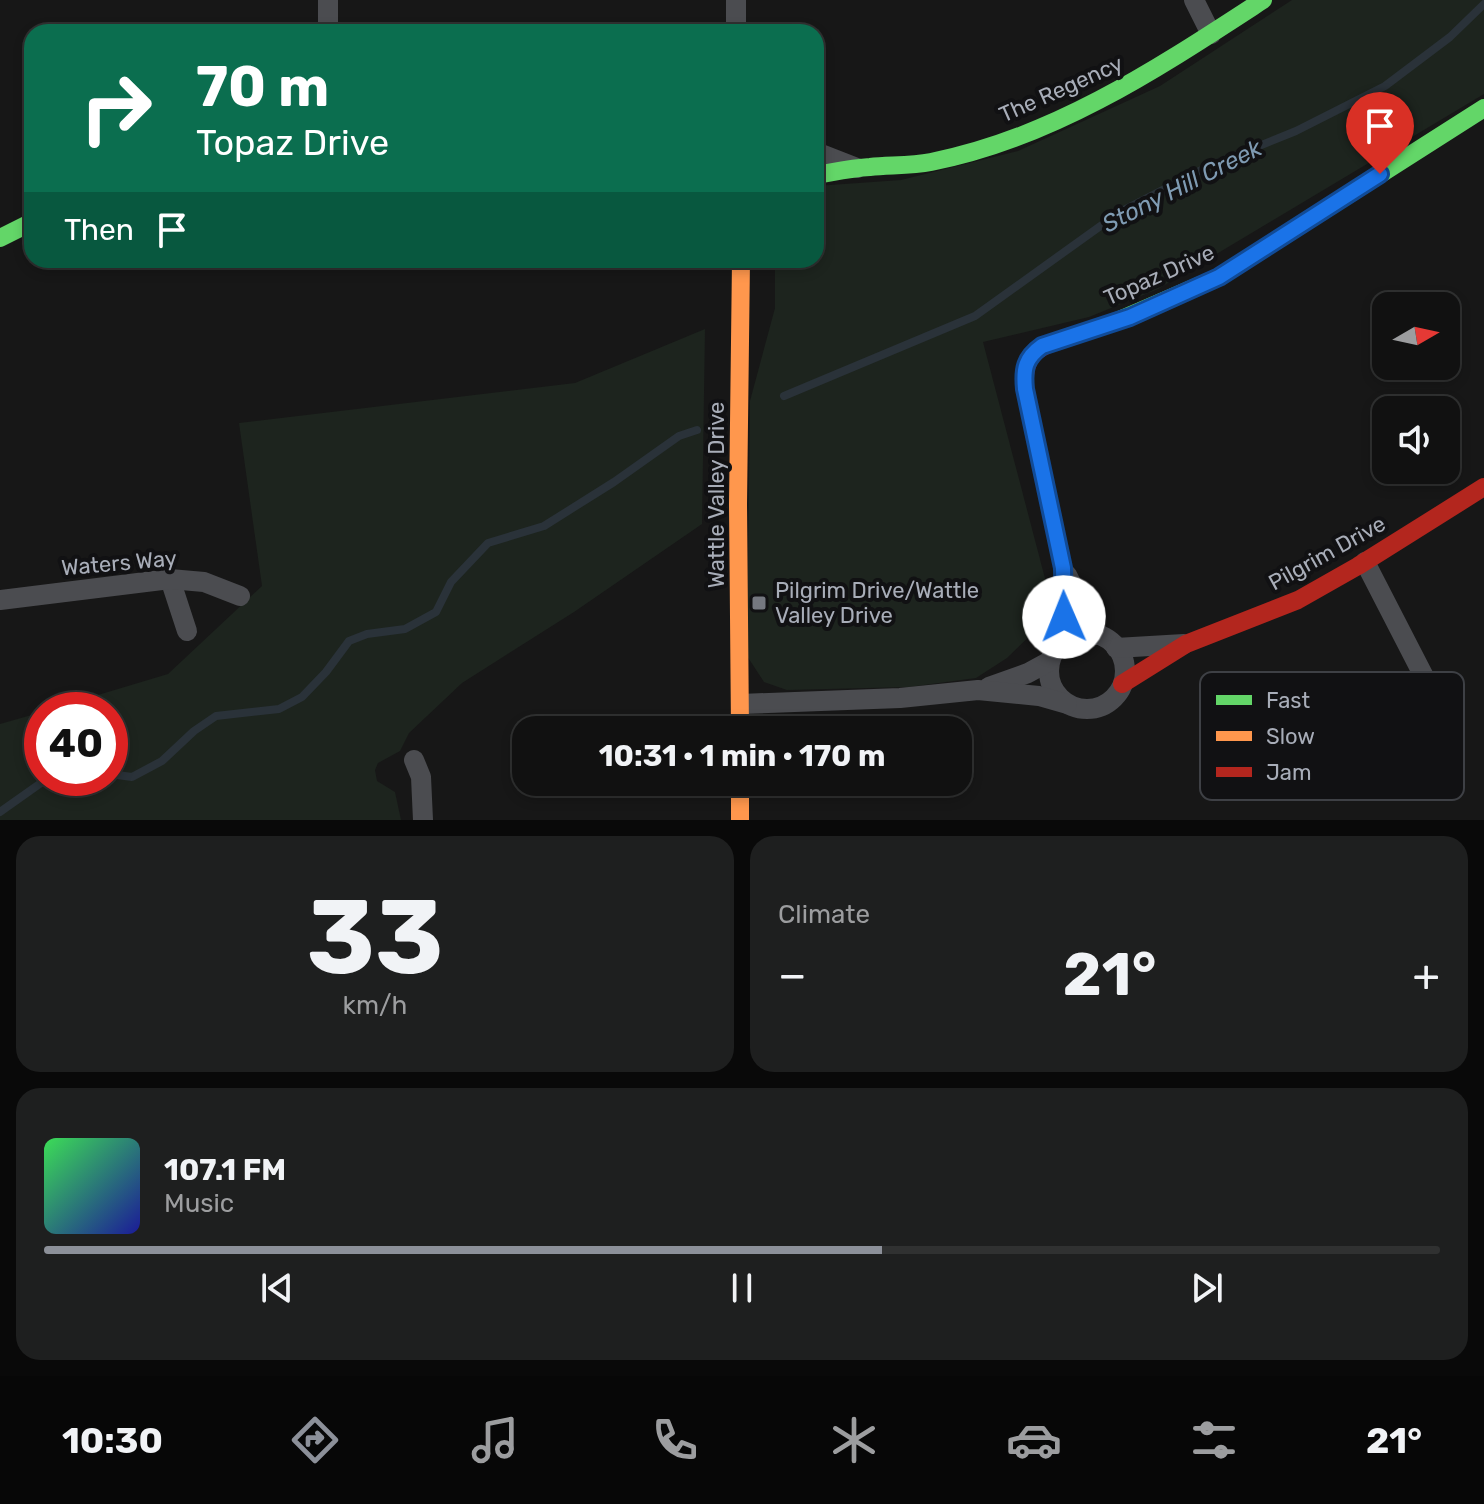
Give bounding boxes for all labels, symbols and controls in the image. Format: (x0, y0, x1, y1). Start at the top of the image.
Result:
street label: The Regency (995, 50, 1127, 128)
text: 70 m (196, 54, 329, 120)
icon: right (64, 56, 168, 160)
pin (1346, 92, 1414, 174)
icon: arrive (1358, 104, 1402, 148)
text: Topaz Drive (196, 121, 389, 164)
water label: Stony Hill Creek (1098, 133, 1267, 238)
icon: arrive (150, 208, 194, 252)
text: Then (64, 212, 134, 248)
street label: Topaz Drive (1100, 239, 1218, 311)
north arrow (1372, 292, 1460, 380)
map controls (1372, 292, 1460, 484)
button: sound (1372, 396, 1460, 484)
street label: Wattle Valley Drive (703, 402, 730, 588)
street label: Pilgrim Drive (1264, 510, 1390, 596)
street label: Waters Way (60, 545, 178, 581)
position arrow (1022, 575, 1106, 659)
place label: Pilgrim Drive/Wattle Valley Drive (775, 577, 979, 629)
marker: Pilgrim Drive/Wattle Valley Drive (750, 594, 768, 612)
legend (1200, 672, 1464, 800)
text: Fast (1266, 687, 1311, 714)
speed limit sign: 40 (24, 692, 128, 796)
text: Slow (1266, 723, 1315, 750)
text: 10:31 · 1 min · 170 m (599, 738, 885, 774)
text: Jam (1266, 759, 1312, 786)
text: 33 (306, 876, 444, 999)
text: Climate (778, 899, 870, 930)
text: 21° (1063, 939, 1156, 1010)
text: − (778, 949, 807, 1001)
text: + (1413, 949, 1440, 1001)
text: km/h (343, 990, 407, 1021)
text: 107.1 FM (164, 1152, 286, 1188)
text: Music (164, 1188, 234, 1219)
icon: previous (255, 1266, 299, 1310)
icon: pause (720, 1266, 764, 1310)
icon: next (1185, 1266, 1229, 1310)
icon: directions (287, 1412, 343, 1468)
icon: music (467, 1412, 523, 1468)
icon: phone (647, 1412, 703, 1468)
icon: climate (826, 1412, 882, 1468)
icon: car (1006, 1412, 1062, 1468)
icon: filters (1186, 1412, 1242, 1468)
text: 10:30 (62, 1419, 163, 1462)
text: 21° (1366, 1419, 1422, 1462)

